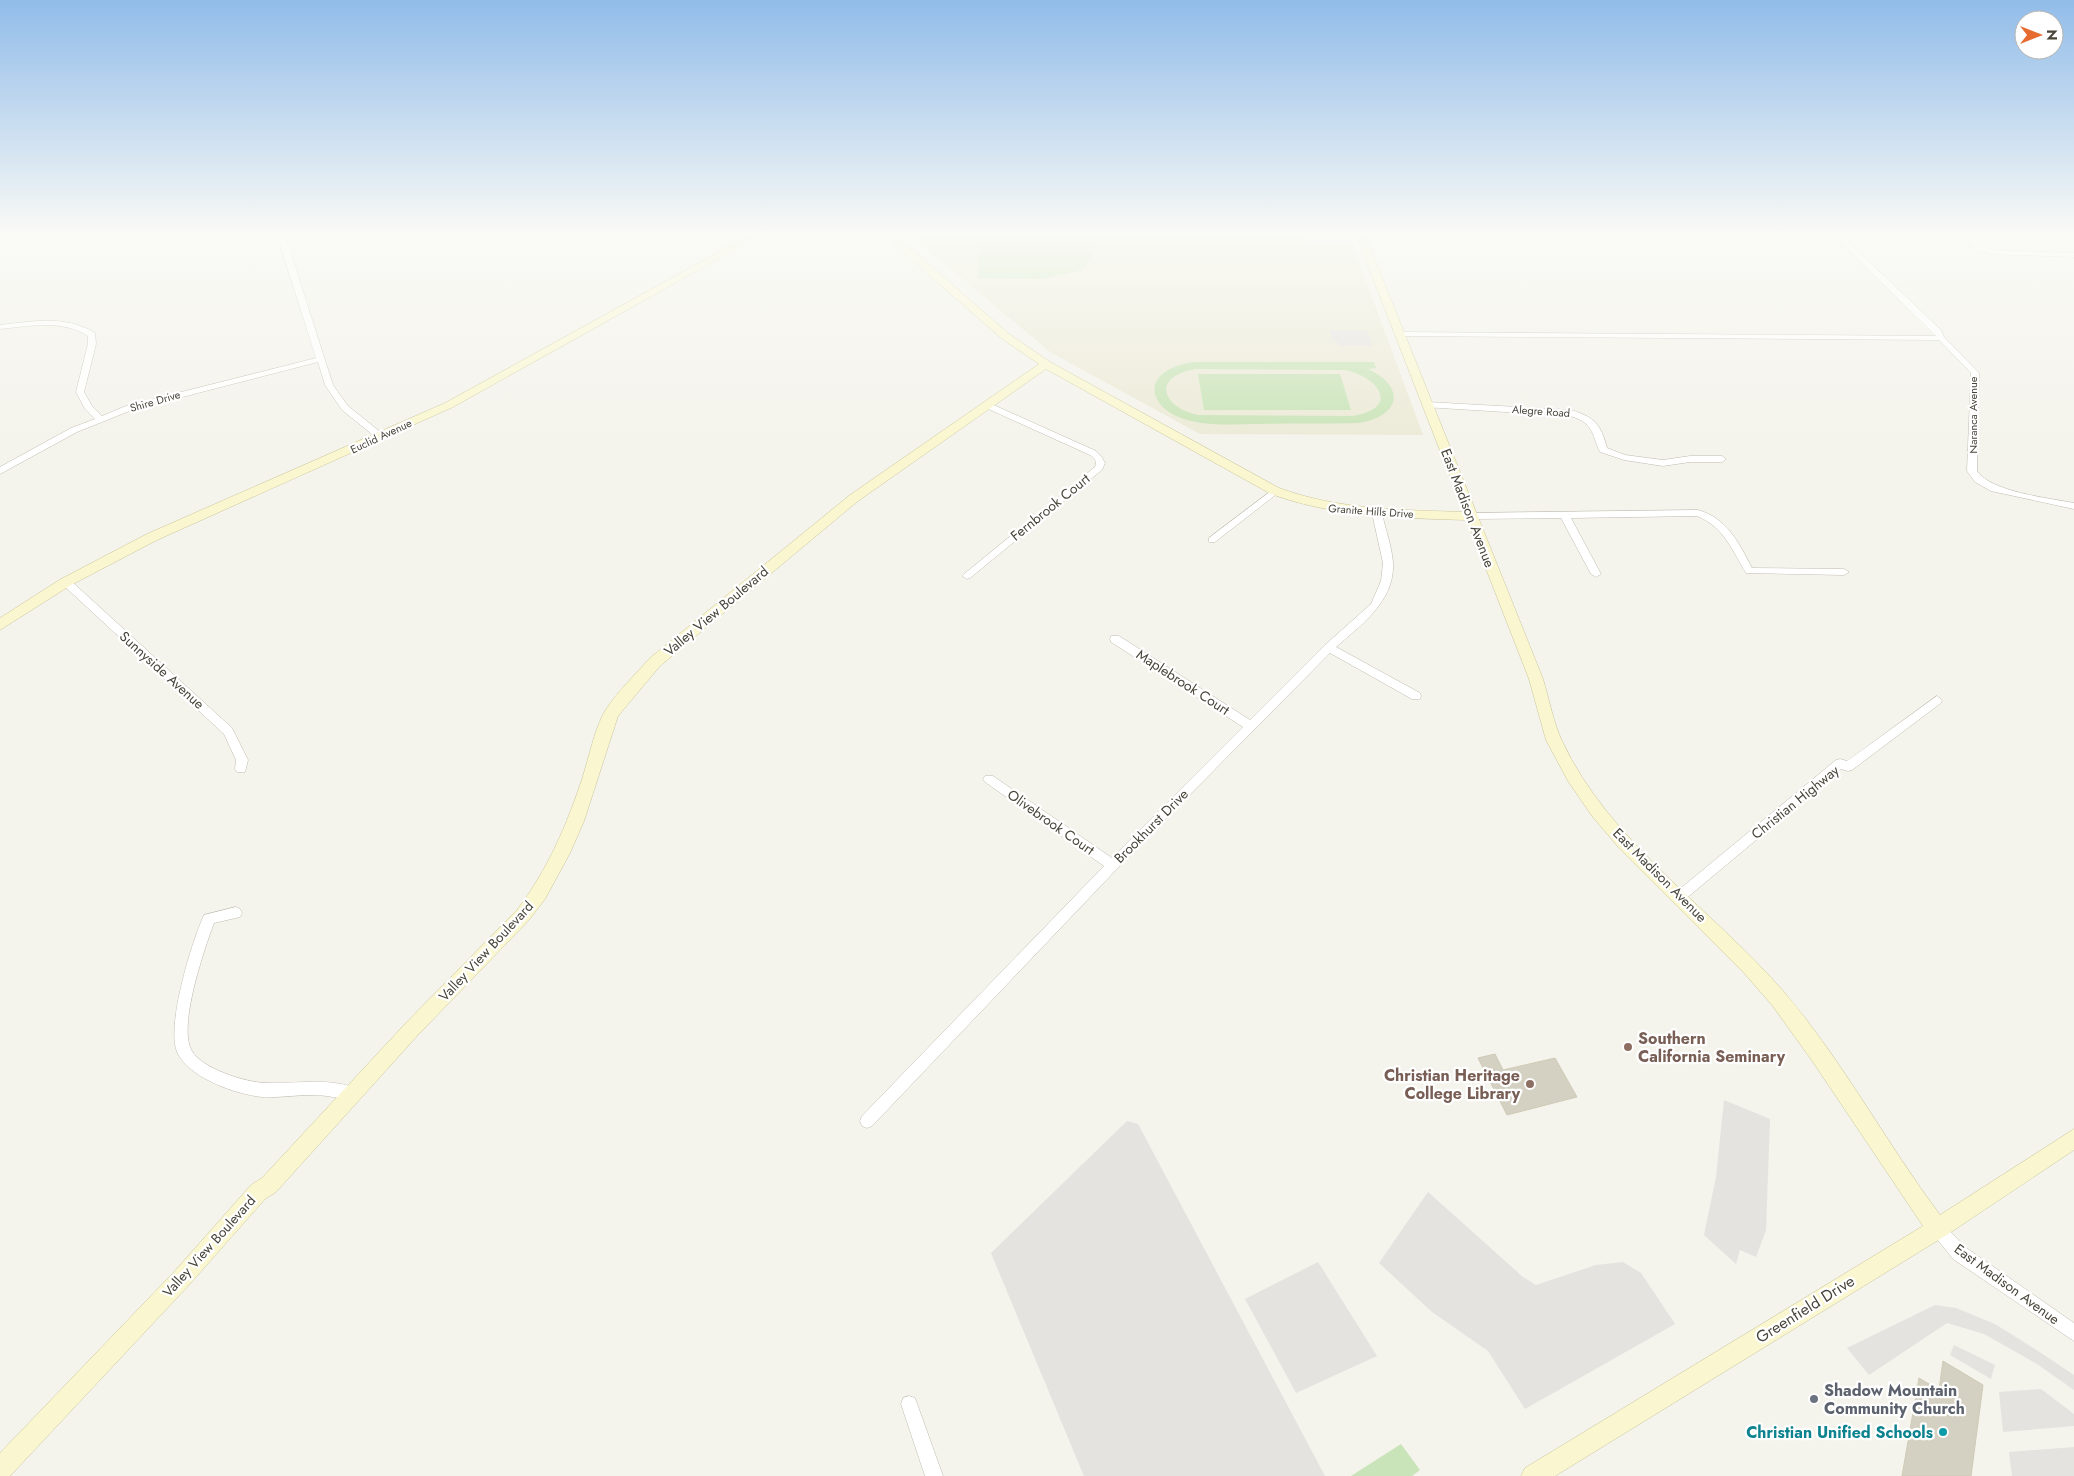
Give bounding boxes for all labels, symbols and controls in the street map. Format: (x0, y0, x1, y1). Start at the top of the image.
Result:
north arrow (2014, 10, 2064, 60)
text: N (2042, 29, 2062, 41)
street label: Naranca Avenue (1965, 376, 1981, 453)
street label: Shire Drive (128, 386, 182, 416)
street label: Alegre Road (1511, 401, 1571, 421)
street label: Euclid Avenue (348, 415, 415, 457)
street label: East Madison Avenue (1436, 446, 1500, 570)
street label: Fernbrook Court (1006, 468, 1094, 545)
street label: Granite Hills Drive (1328, 500, 1415, 522)
street label: Valley View Boulevard (660, 561, 772, 661)
street label: Sunnyside Avenue (115, 626, 209, 714)
street label: Maplebrook Court (1132, 644, 1234, 720)
street label: Christian Highway (1747, 760, 1844, 844)
street label: Brookhurst Drive (1109, 784, 1193, 868)
street label: Olivebrook Court (1003, 785, 1099, 860)
street label: East Madison Avenue (1608, 823, 1712, 927)
street label: Valley View Boulevard (434, 896, 538, 1006)
place label: Southern California Seminary (1638, 1027, 1786, 1068)
marker: Southern California Seminary (1622, 1041, 1634, 1053)
place label: Christian Heritage College Library (1384, 1064, 1521, 1105)
marker: Christian Heritage College Library (1524, 1078, 1536, 1090)
street label: Valley View Boulevard (158, 1191, 260, 1301)
street label: East Madison Avenue (1950, 1239, 2064, 1329)
street label: Greenfield Drive (1751, 1269, 1859, 1349)
place label: Shadow Mountain Community Church (1824, 1379, 1965, 1420)
marker: Shadow Mountain Community Church (1808, 1393, 1820, 1405)
place label: Christian Unified Schools (1746, 1421, 1933, 1444)
marker: Christian Unified Schools (1937, 1426, 1949, 1438)

